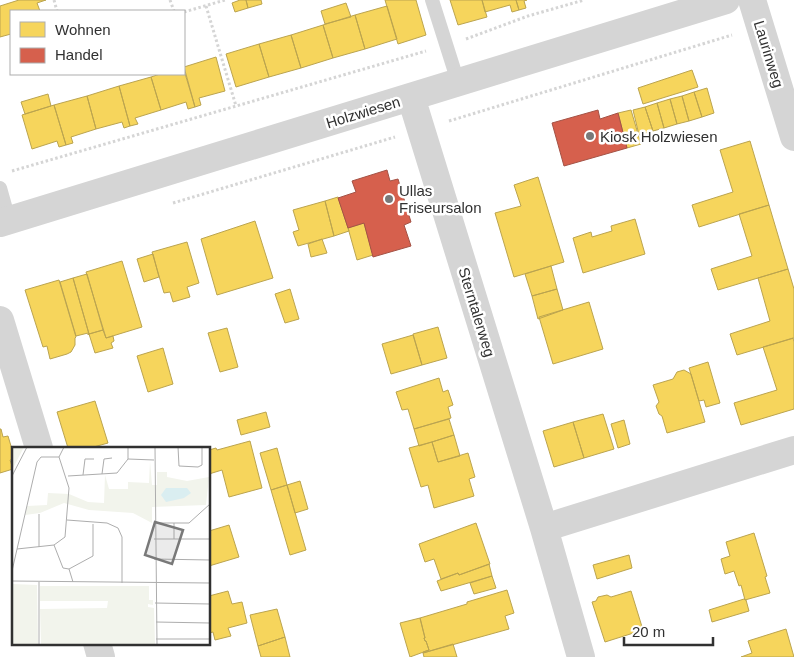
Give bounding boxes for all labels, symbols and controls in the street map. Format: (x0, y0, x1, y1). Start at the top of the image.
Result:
legend (10, 10, 185, 75)
street label: Laurinweg (751, 18, 787, 90)
text: Wohnen (55, 21, 111, 38)
text: Handel (55, 46, 103, 63)
street label: Holzwiesen (324, 93, 402, 131)
place label: Kiosk Holzwiesen (600, 128, 718, 145)
marker: Kiosk Holzwiesen (584, 130, 596, 142)
place label: Ullas Friseursalon (399, 182, 482, 216)
marker: Ullas Friseursalon (383, 193, 395, 205)
street label: Sterntalerweg (455, 265, 499, 359)
inset map (12, 447, 210, 644)
scale bar (624, 614, 713, 646)
text: 20 m (632, 623, 665, 640)

